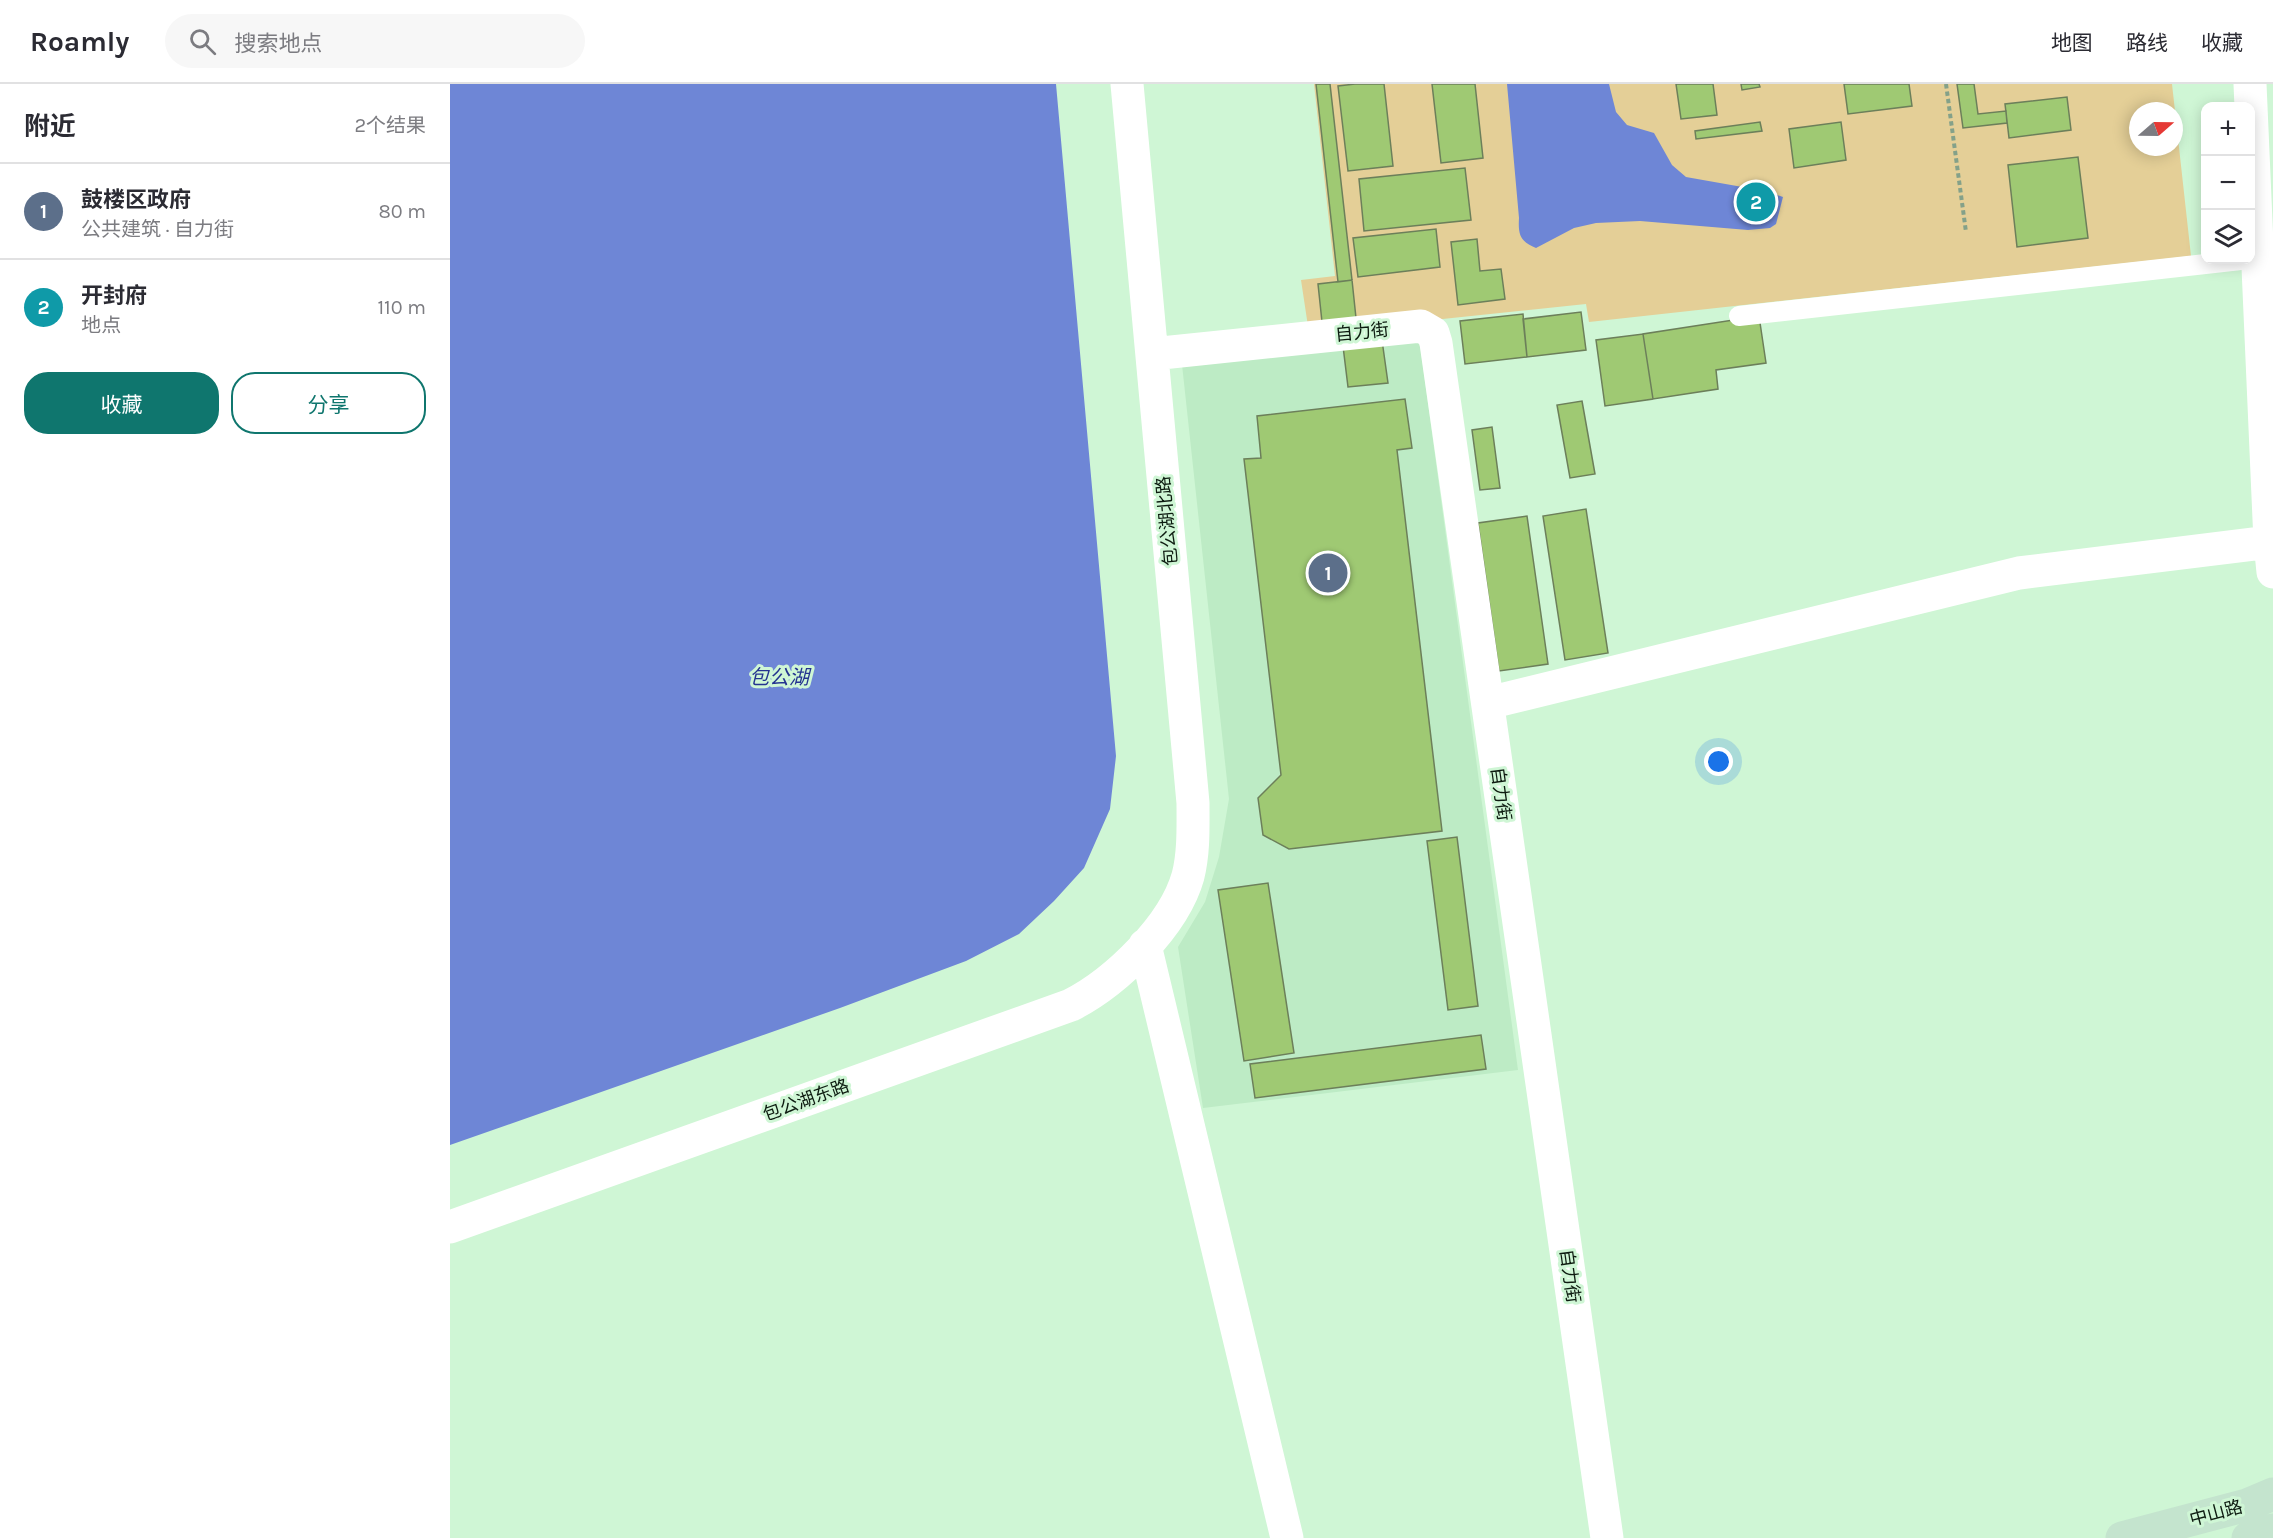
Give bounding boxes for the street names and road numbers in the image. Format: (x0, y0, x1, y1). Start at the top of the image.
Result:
street label: 自力街 (1334, 318, 1390, 346)
street label: 包公湖北路 (1152, 475, 1182, 567)
street label: 自力街 (1486, 766, 1516, 822)
street label: 包公湖东路 (760, 1074, 852, 1126)
street label: 自力街 (1555, 1248, 1585, 1304)
street label: 中山路 (2187, 1495, 2245, 1531)

